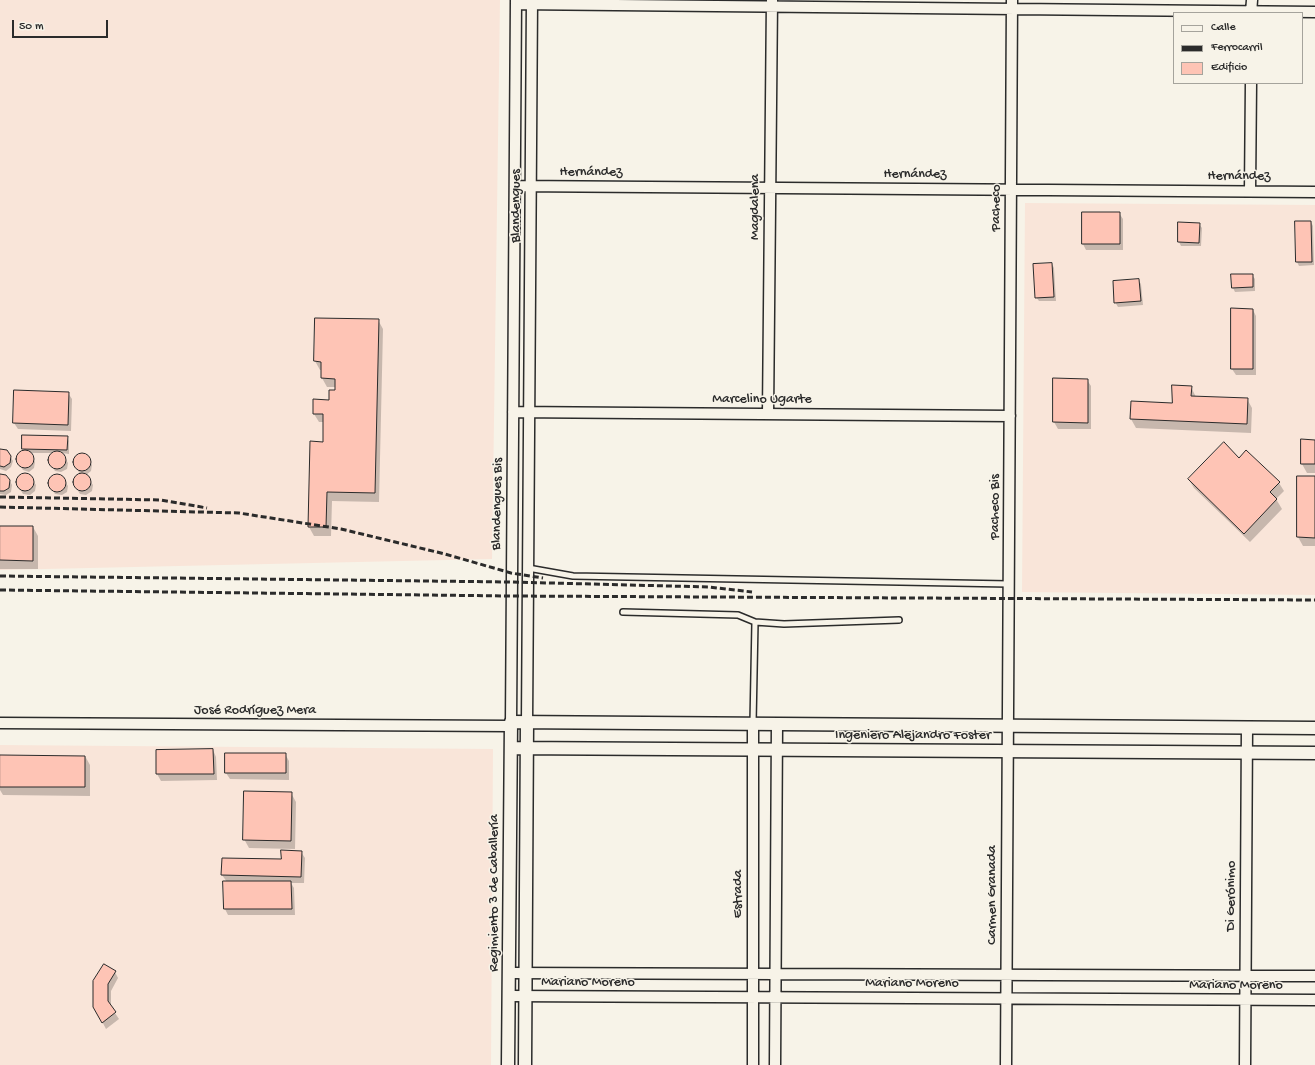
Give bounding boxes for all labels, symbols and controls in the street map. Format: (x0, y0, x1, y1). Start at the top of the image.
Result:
scale bar (14, 12, 110, 38)
legend (1173, 12, 1303, 84)
text: 50 m (19, 20, 44, 34)
text: Calle (1211, 21, 1236, 35)
text: Ferrocarril (1211, 41, 1263, 55)
text: Edificio (1211, 61, 1247, 75)
street label: Hernández (560, 165, 622, 181)
street label: Hernández (884, 167, 946, 183)
street label: Blandengues (509, 169, 525, 243)
street label: Hernández (1208, 169, 1270, 185)
street label: Magdalena (748, 174, 764, 240)
street label: Pacheco (989, 184, 1005, 232)
street label: Marcelino Ugarte (712, 392, 812, 408)
street label: Blandengues Bis (489, 458, 507, 550)
street label: Pacheco Bis (988, 474, 1004, 540)
street label: José Rodríguez Mera (194, 703, 316, 719)
street label: Ingeniero Alejandro Foster (835, 728, 991, 744)
street label: Regimiento 3 de Caballería (487, 814, 503, 972)
street label: Carmen Granada (985, 845, 1001, 945)
street label: Di Gerónimo (1224, 861, 1240, 931)
street label: Estrada (731, 870, 747, 918)
street label: Mariano Moreno (541, 975, 635, 991)
street label: Mariano Moreno (865, 976, 959, 992)
street label: Mariano Moreno (1189, 978, 1283, 994)

